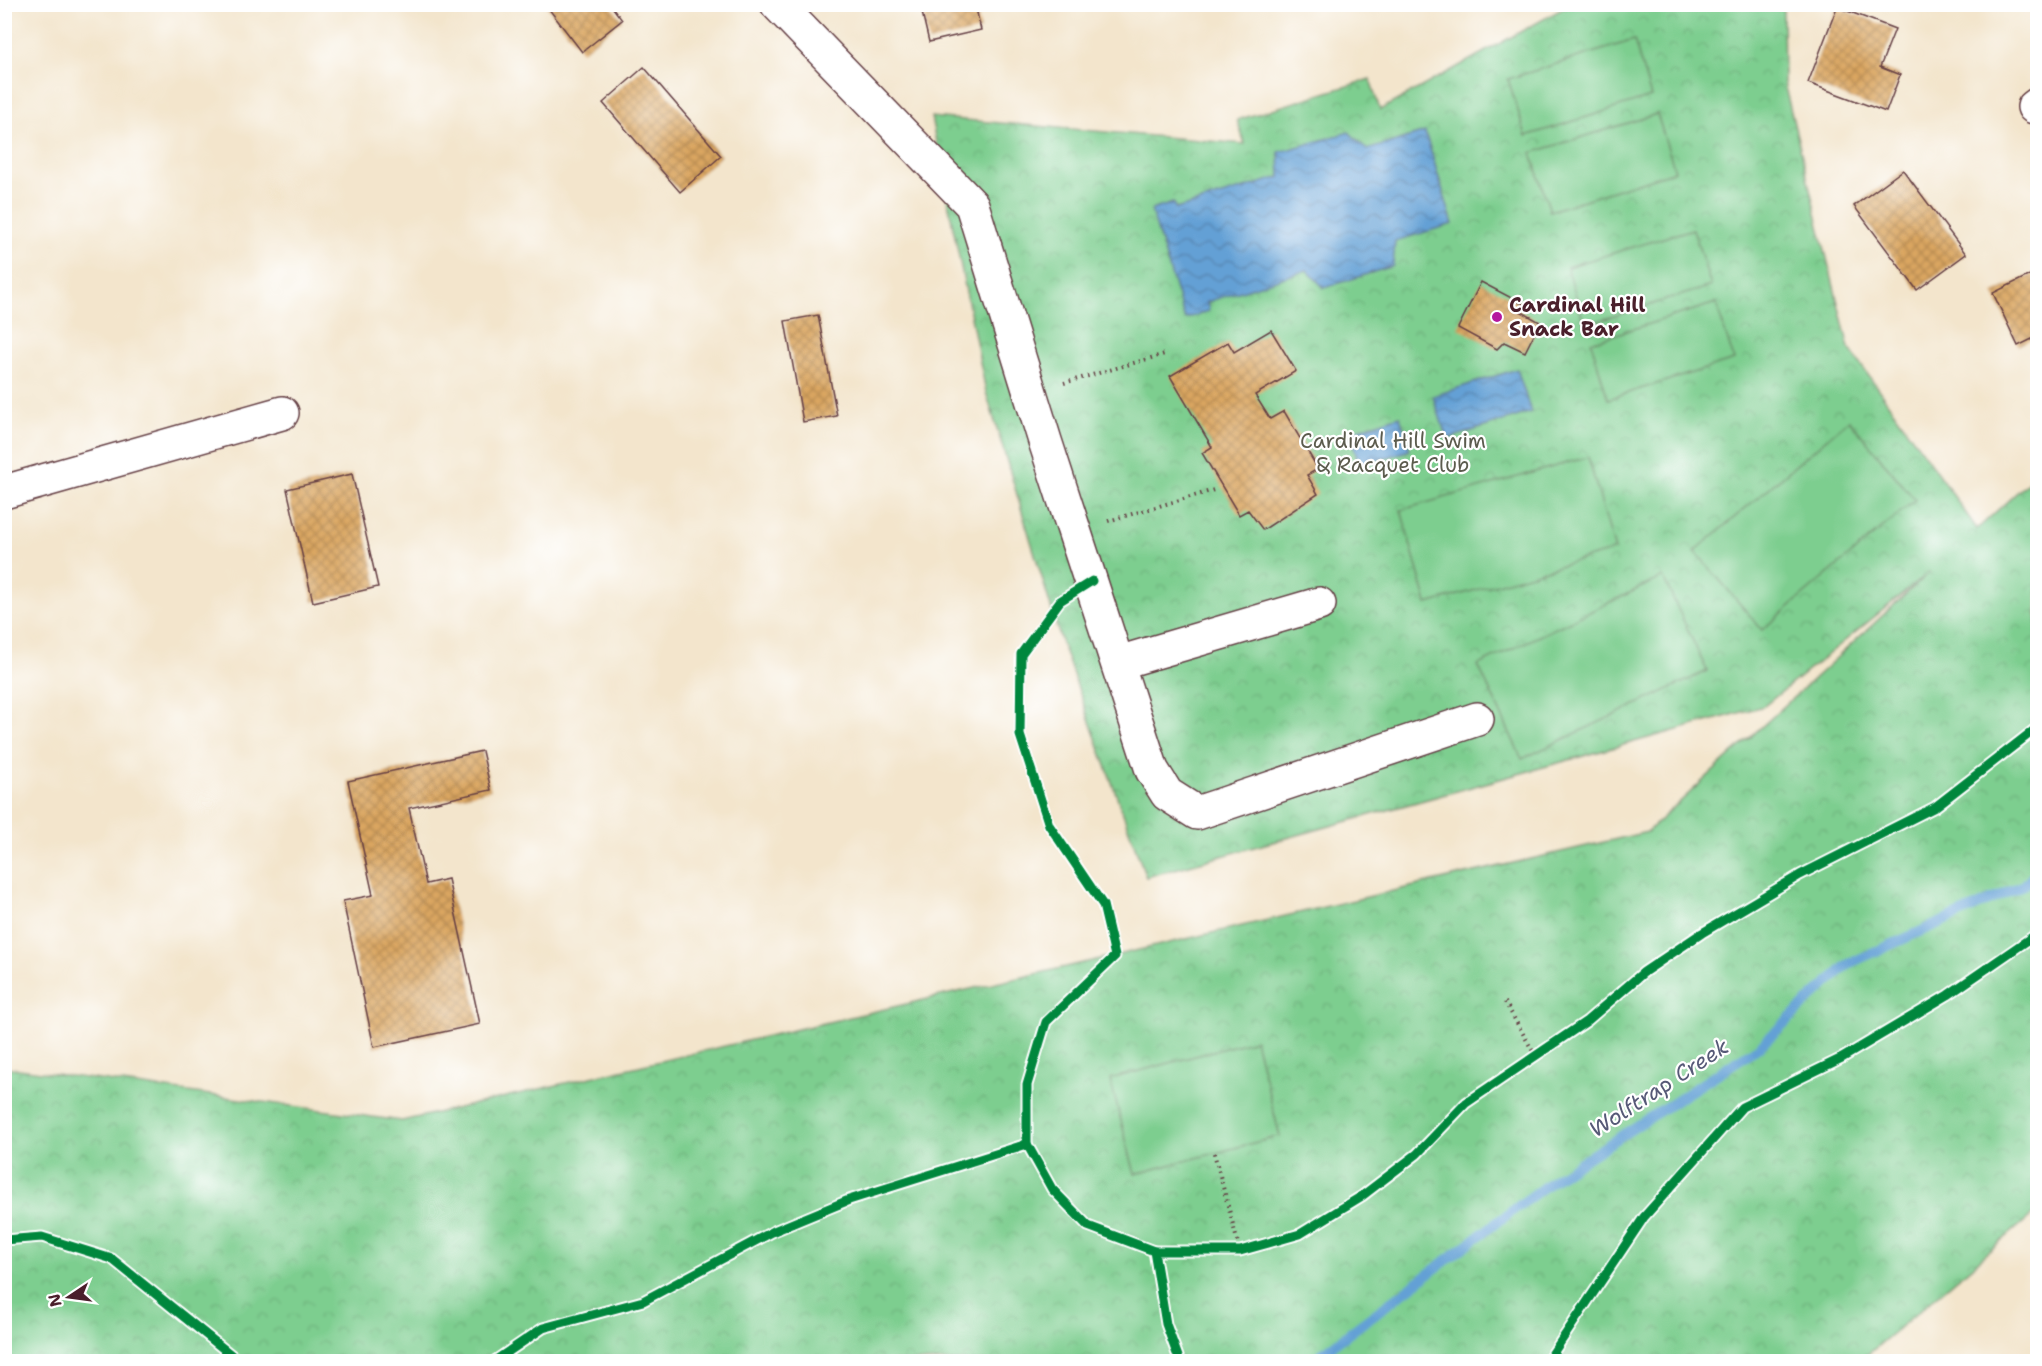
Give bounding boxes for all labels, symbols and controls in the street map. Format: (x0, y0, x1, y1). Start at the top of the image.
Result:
place label: Cardinal Hill Snack Bar (1509, 291, 1646, 343)
marker: Cardinal Hill Snack Bar (1490, 310, 1504, 324)
park label: Cardinal Hill Swim & Racquet Club (1300, 427, 1486, 479)
water label: Wolftrap Creek (1584, 1032, 1735, 1144)
north arrow (39, 1267, 99, 1327)
text: N (43, 1292, 67, 1309)

